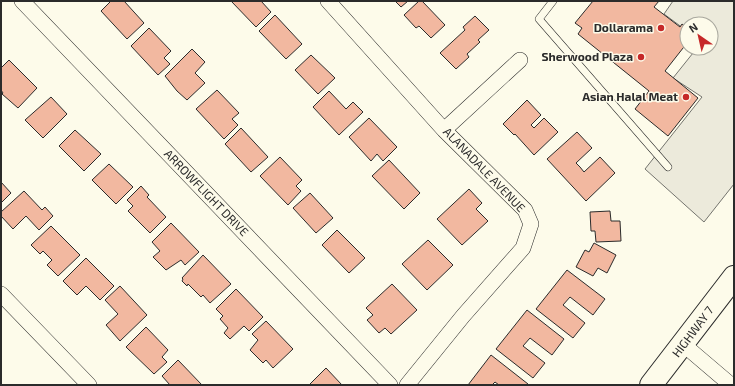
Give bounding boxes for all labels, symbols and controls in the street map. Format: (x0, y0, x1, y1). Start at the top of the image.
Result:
north arrow (679, 16, 719, 56)
place label: Dollarama (594, 20, 653, 34)
text: N (686, 20, 700, 35)
marker: Dollarama (656, 23, 666, 33)
place label: Sherwood Plaza (541, 49, 633, 63)
marker: Sherwood Plaza (636, 52, 646, 62)
place label: Asian Halal Meat (582, 89, 678, 103)
marker: Asian Halal Meat (681, 92, 691, 102)
street label: ALANADALE AVENUE (441, 124, 529, 215)
street label: ARROWFLIGHT DRIVE (162, 146, 252, 239)
street label: HIGHWAY 7 (669, 303, 716, 360)

